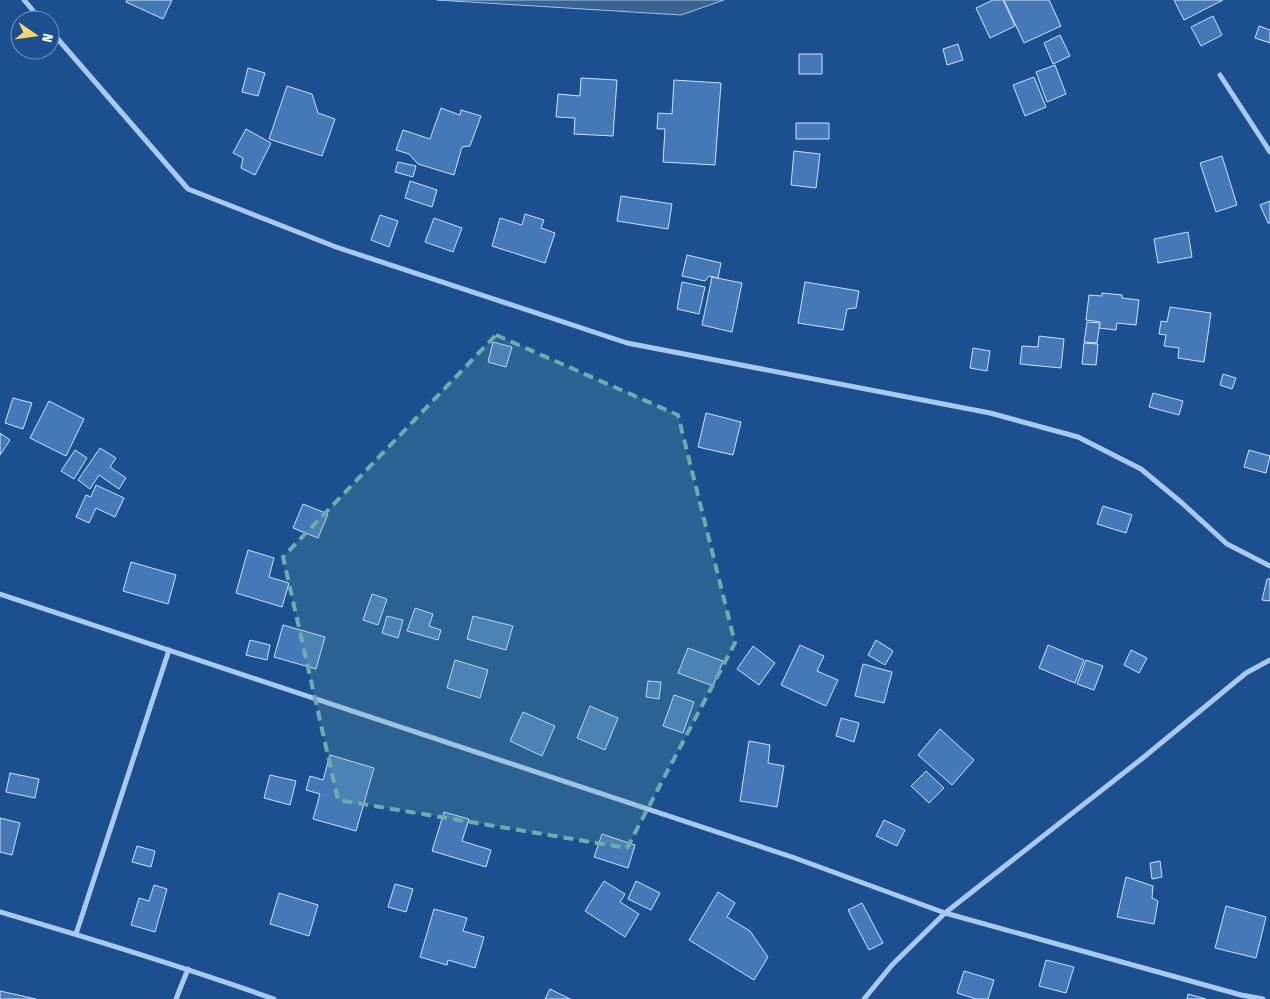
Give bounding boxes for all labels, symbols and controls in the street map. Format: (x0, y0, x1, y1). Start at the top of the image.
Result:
north arrow (10, 10, 60, 60)
text: N (38, 32, 56, 44)

